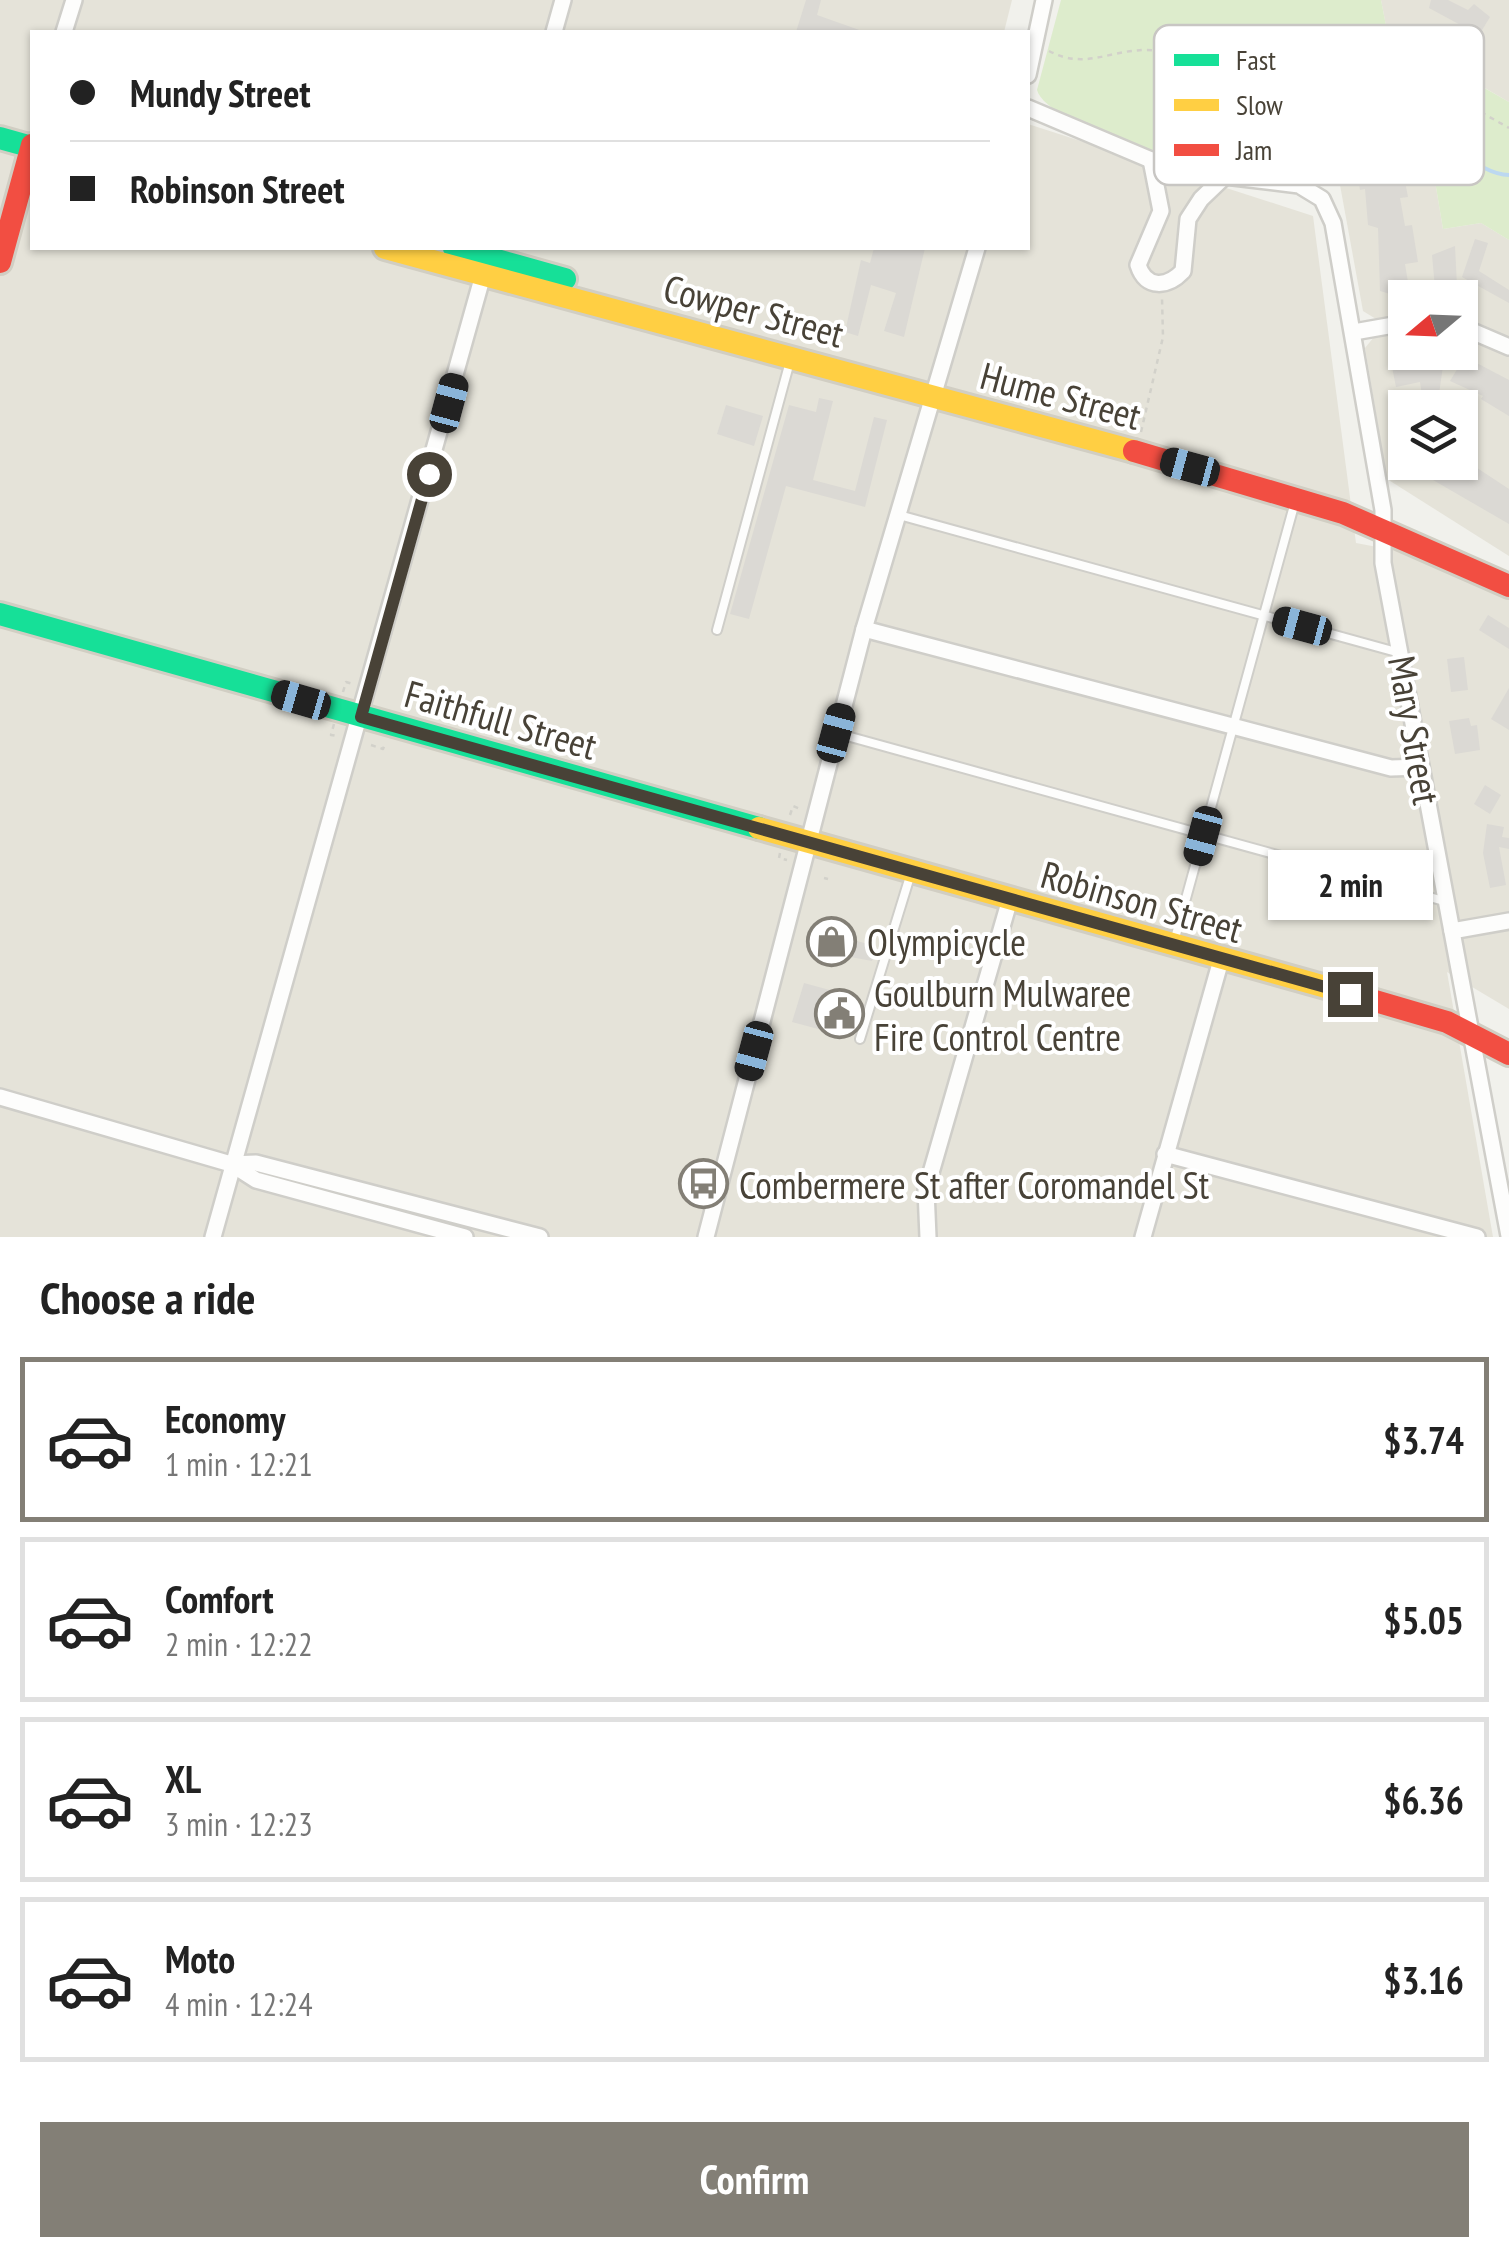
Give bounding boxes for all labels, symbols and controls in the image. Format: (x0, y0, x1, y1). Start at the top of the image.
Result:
legend (1154, 25, 1484, 185)
text: Fast (1236, 41, 1276, 78)
text: Mundy Street (130, 68, 310, 117)
text: Slow (1236, 86, 1283, 123)
text: Jam (1235, 131, 1272, 168)
text: Robinson Street (130, 164, 344, 213)
street label: Cowper Street (659, 262, 850, 358)
north arrow (1388, 280, 1478, 370)
map controls (1388, 280, 1478, 480)
street label: Hume Street (975, 350, 1147, 440)
car (427, 370, 471, 436)
button: layers (1388, 390, 1478, 480)
car (1157, 445, 1223, 489)
route start (407, 452, 452, 497)
car (1269, 604, 1335, 648)
street label: Mary Street (1378, 652, 1452, 809)
street label: Faithfull Street (400, 668, 603, 770)
car (268, 677, 334, 723)
car (814, 700, 858, 766)
car (1181, 803, 1225, 869)
street label: Robinson Street (1036, 849, 1249, 953)
callout: 2 min (1268, 849, 1432, 919)
text: 2 min (1318, 864, 1383, 906)
shop icon: Olympicycle (806, 915, 858, 967)
place label: Olympicycle (867, 917, 1026, 966)
place label: Goulburn Mulwaree Fire Control Centre (874, 968, 1131, 1061)
route end (1328, 972, 1373, 1017)
public building icon: Goulburn Mulwaree Fire Control Centre (813, 988, 865, 1040)
car (732, 1018, 776, 1084)
bus stop icon: Combermere St after Coromandel St (678, 1158, 730, 1210)
place label: Combermere St after Coromandel St (739, 1160, 1210, 1209)
text: Choose a ride (40, 1268, 255, 1326)
text: Economy (165, 1394, 285, 1443)
icon: car (45, 1395, 135, 1485)
text: $3.74 (1383, 1415, 1464, 1464)
text: 1 min · 12:21 (165, 1443, 313, 1485)
text: Comfort (165, 1574, 274, 1623)
icon: car (45, 1575, 135, 1665)
text: $5.05 (1383, 1595, 1464, 1644)
text: 2 min · 12:22 (165, 1623, 313, 1665)
text: XL (165, 1754, 201, 1803)
icon: car (45, 1755, 135, 1845)
text: $6.36 (1383, 1775, 1464, 1824)
text: 3 min · 12:23 (165, 1803, 313, 1845)
text: Moto (165, 1934, 235, 1983)
icon: car (45, 1935, 135, 2025)
text: $3.16 (1383, 1955, 1464, 2004)
text: 4 min · 12:24 (165, 1983, 313, 2025)
button: Confirm (40, 2122, 1469, 2237)

